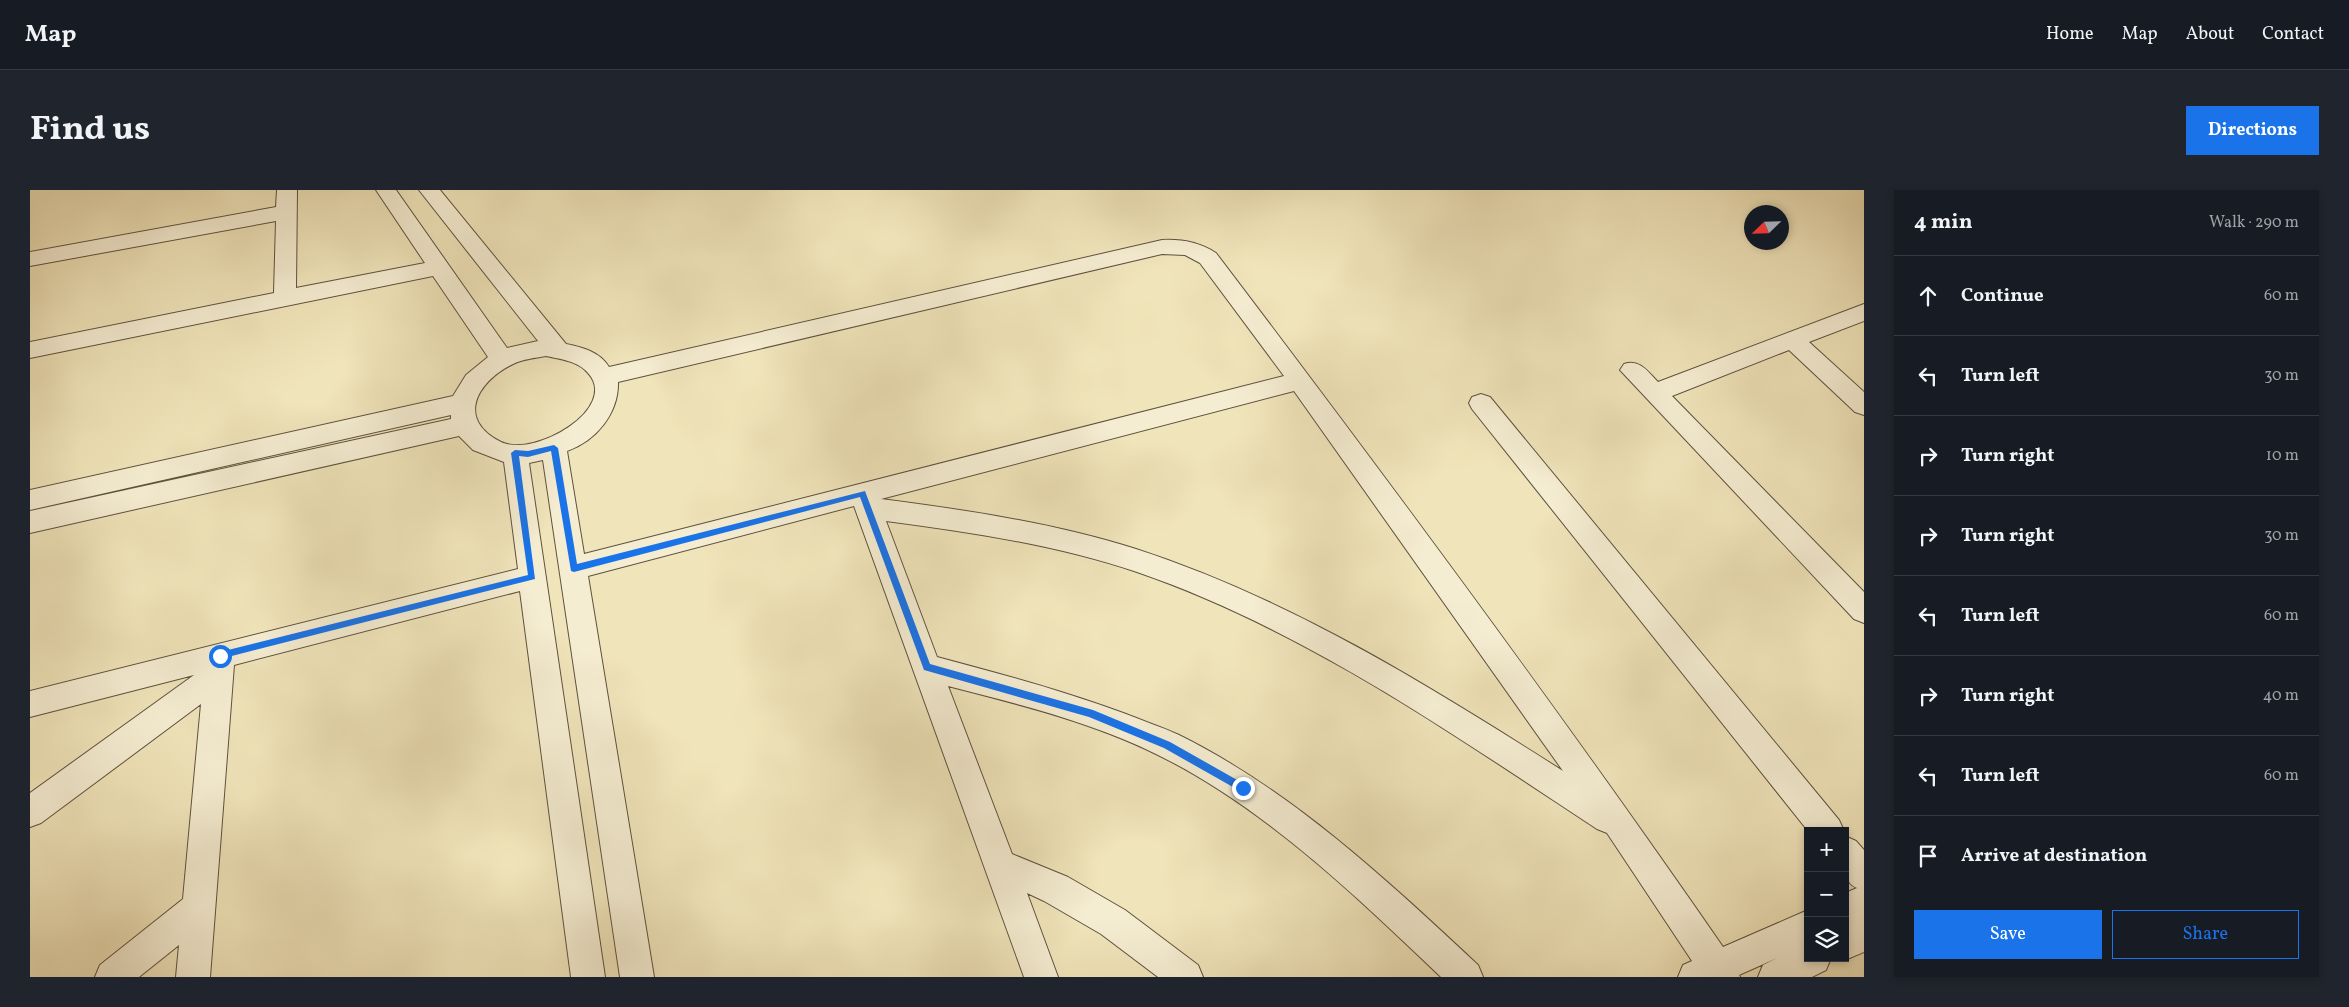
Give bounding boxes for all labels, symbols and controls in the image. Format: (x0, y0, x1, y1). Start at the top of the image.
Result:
text: Map (25, 18, 76, 52)
text: Home (2046, 22, 2094, 47)
text: Map (2122, 22, 2158, 47)
text: About (2186, 22, 2234, 47)
text: Contact (2262, 22, 2324, 47)
text: Find us (30, 106, 150, 154)
button: Directions (2186, 106, 2319, 155)
north arrow (1744, 205, 1789, 250)
text: 4 min (1914, 208, 1973, 237)
text: Walk · 290 m (2209, 212, 2299, 234)
icon: ahead (1914, 282, 1942, 310)
text: Continue (1961, 283, 2044, 309)
text: 60 m (2264, 285, 2299, 307)
icon: left (1914, 362, 1942, 390)
text: Turn left (1961, 363, 2040, 389)
text: 30 m (2264, 365, 2299, 387)
icon: right (1914, 442, 1942, 470)
text: Turn right (1961, 443, 2054, 469)
text: 10 m (2266, 445, 2299, 467)
icon: right (1914, 522, 1942, 550)
text: Turn right (1961, 523, 2054, 549)
text: 30 m (2264, 525, 2299, 547)
icon: left (1914, 602, 1942, 630)
text: Turn left (1961, 603, 2040, 629)
text: 60 m (2264, 605, 2299, 627)
route start (209, 645, 232, 668)
icon: right (1914, 682, 1942, 710)
text: Turn right (1961, 683, 2054, 709)
text: 40 m (2263, 685, 2299, 707)
icon: left (1914, 762, 1942, 790)
text: Turn left (1961, 763, 2040, 789)
text: 60 m (2264, 765, 2299, 787)
route end (1232, 777, 1255, 800)
map controls (1804, 827, 1849, 962)
button: + (1804, 827, 1849, 872)
icon: arrive (1914, 842, 1942, 870)
text: Arrive at destination (1961, 843, 2147, 869)
button: − (1804, 872, 1849, 917)
button: Save (1914, 910, 2102, 959)
button: Share (2112, 910, 2299, 959)
button: layers (1804, 917, 1849, 962)

